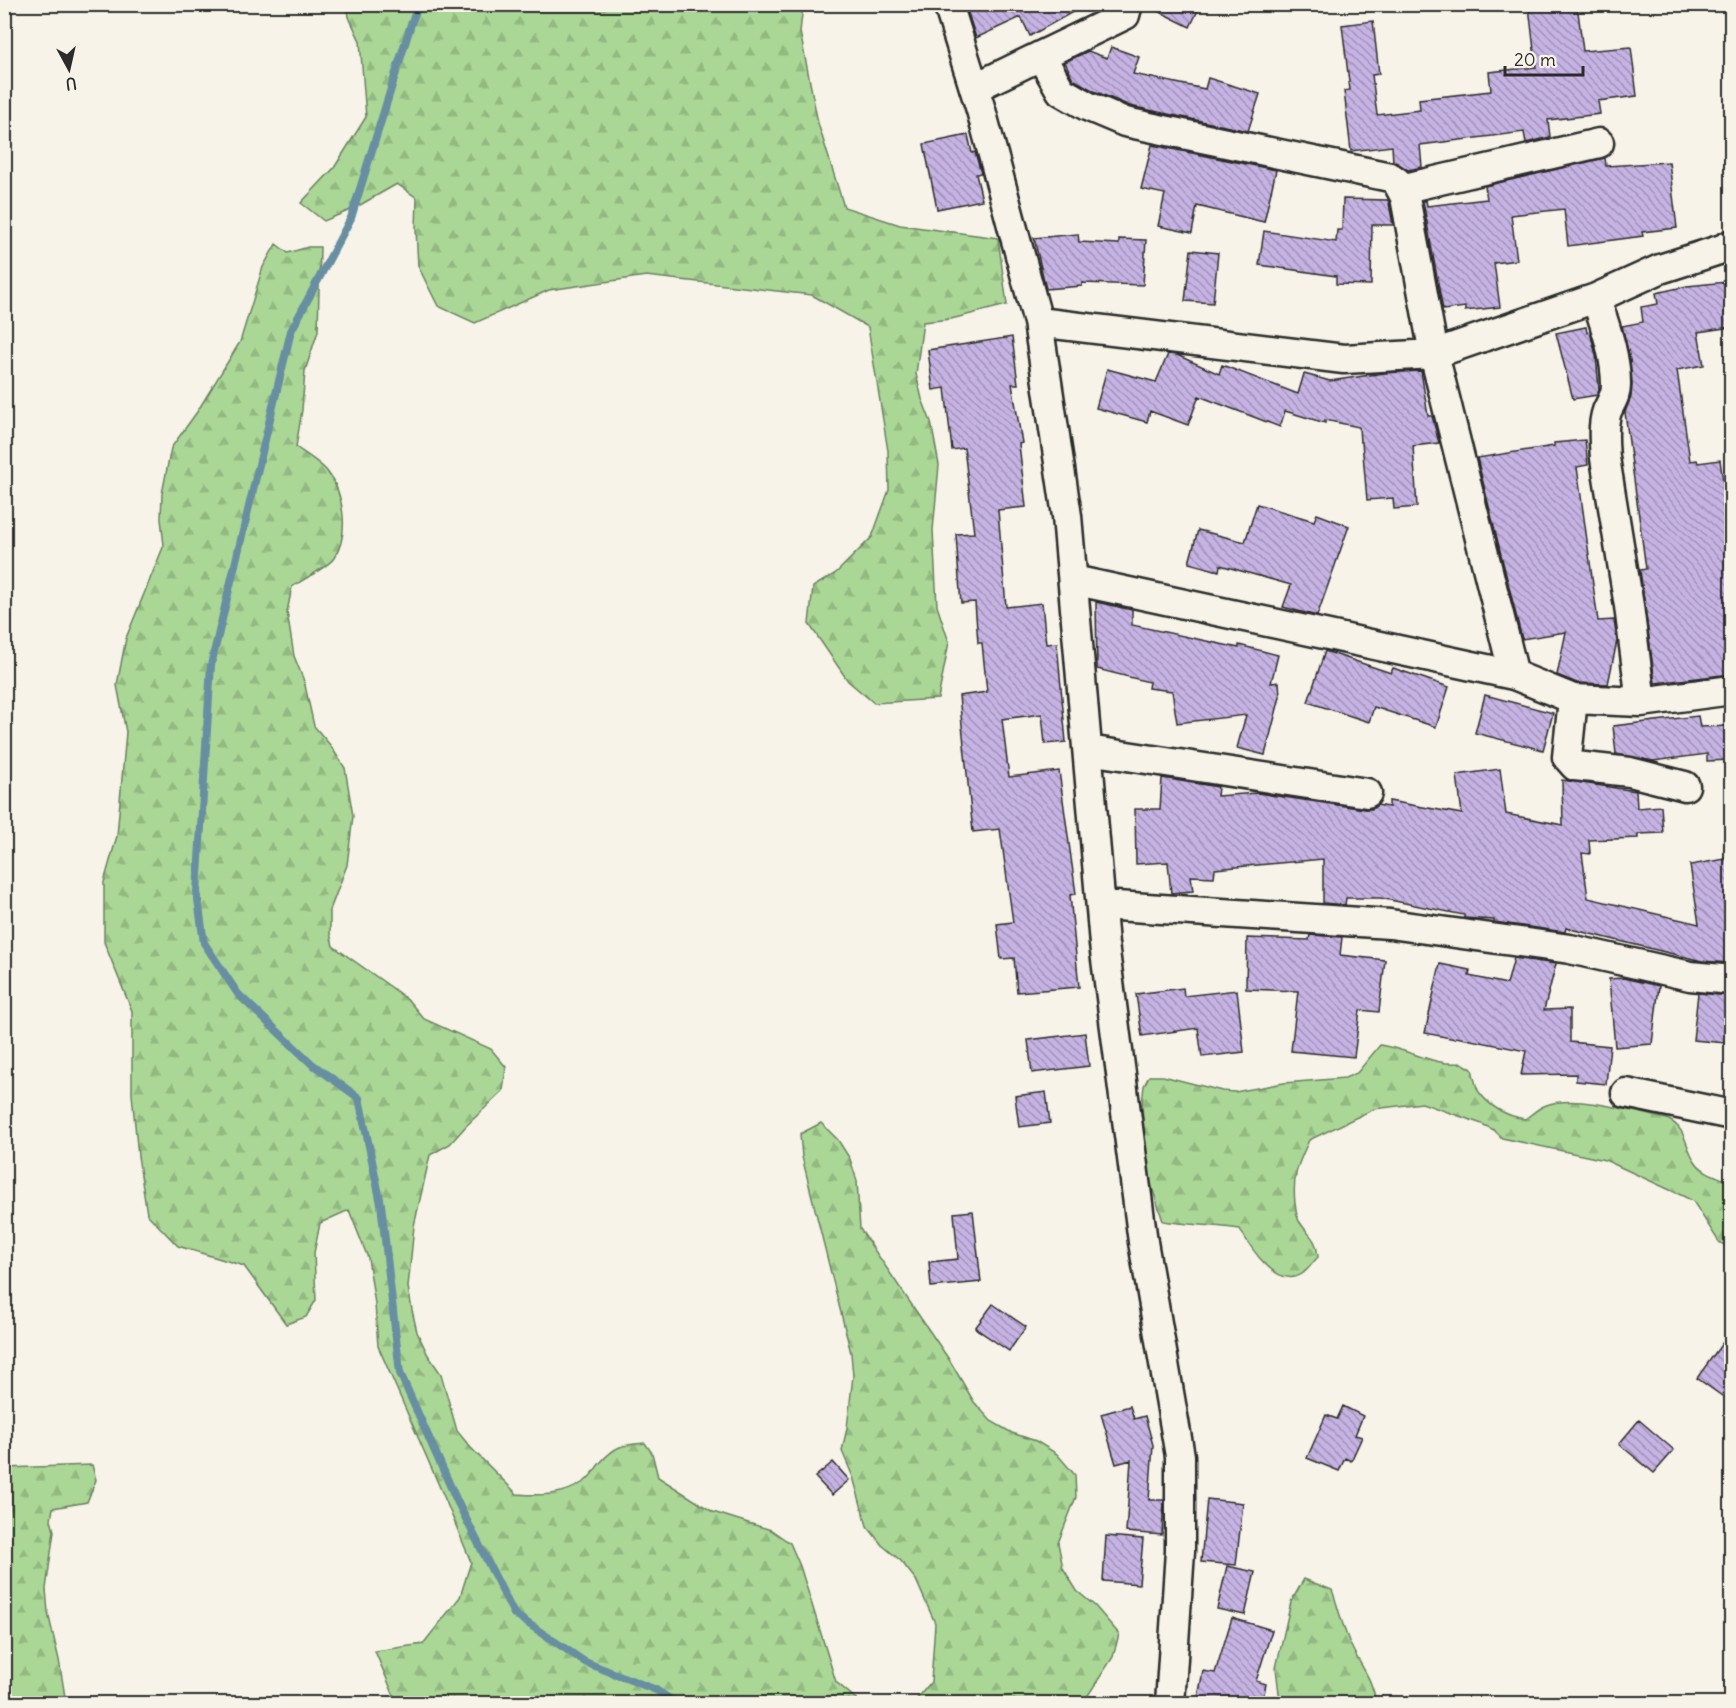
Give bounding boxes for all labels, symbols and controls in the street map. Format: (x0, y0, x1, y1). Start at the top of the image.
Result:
north arrow (39, 39, 99, 99)
scale bar (1505, 39, 1583, 77)
text: 20 m (1514, 48, 1556, 71)
text: U (64, 73, 78, 95)

